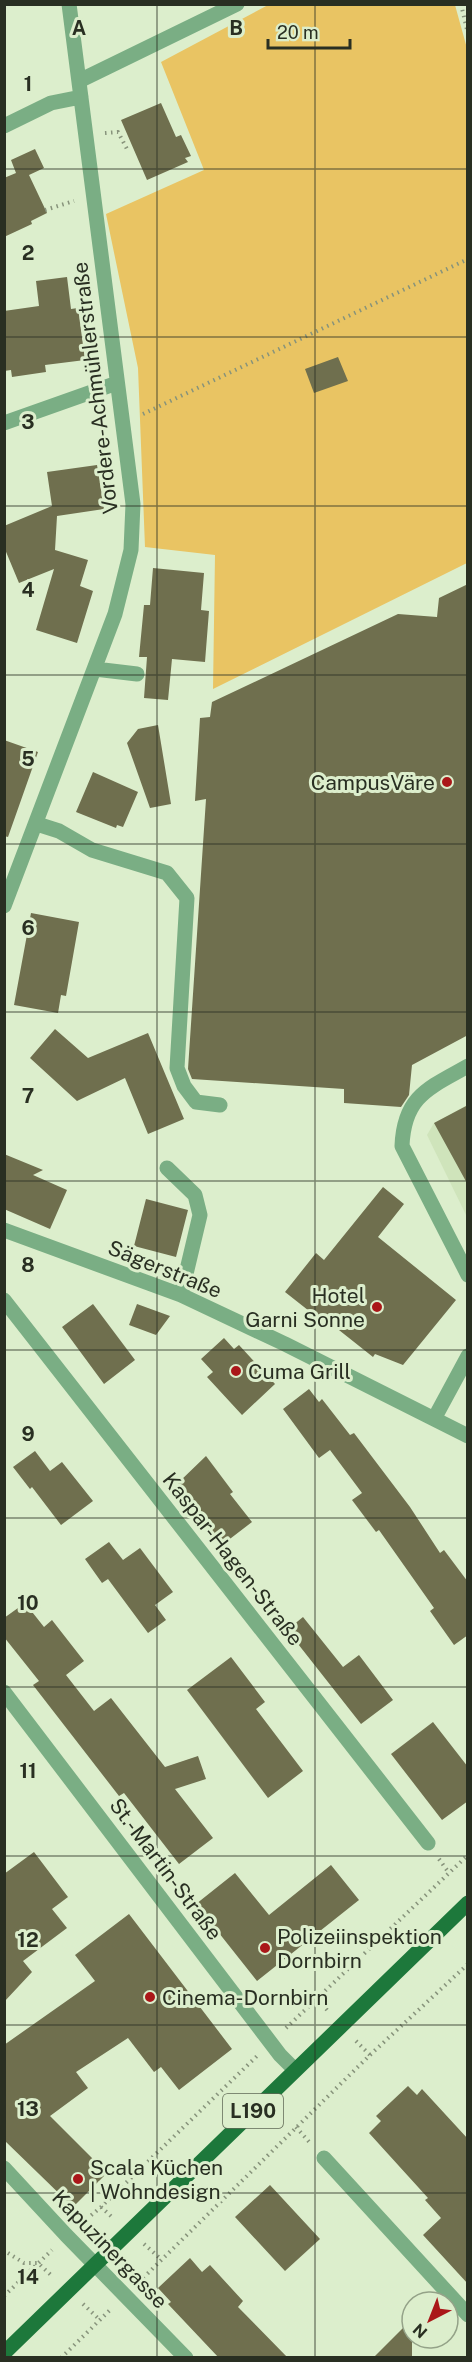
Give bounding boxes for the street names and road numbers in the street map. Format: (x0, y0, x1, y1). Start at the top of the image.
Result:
street label: Vordere-Achmühlerstraße (67, 261, 123, 515)
street label: Sägerstraße (104, 1235, 226, 1303)
street label: Kaspar-Hagen-Straße (158, 1467, 308, 1651)
street label: St.-Martin-Straße (105, 1793, 227, 1945)
road number: L190 (223, 2094, 283, 2128)
street label: Kapuzinergasse (47, 2185, 173, 2313)

